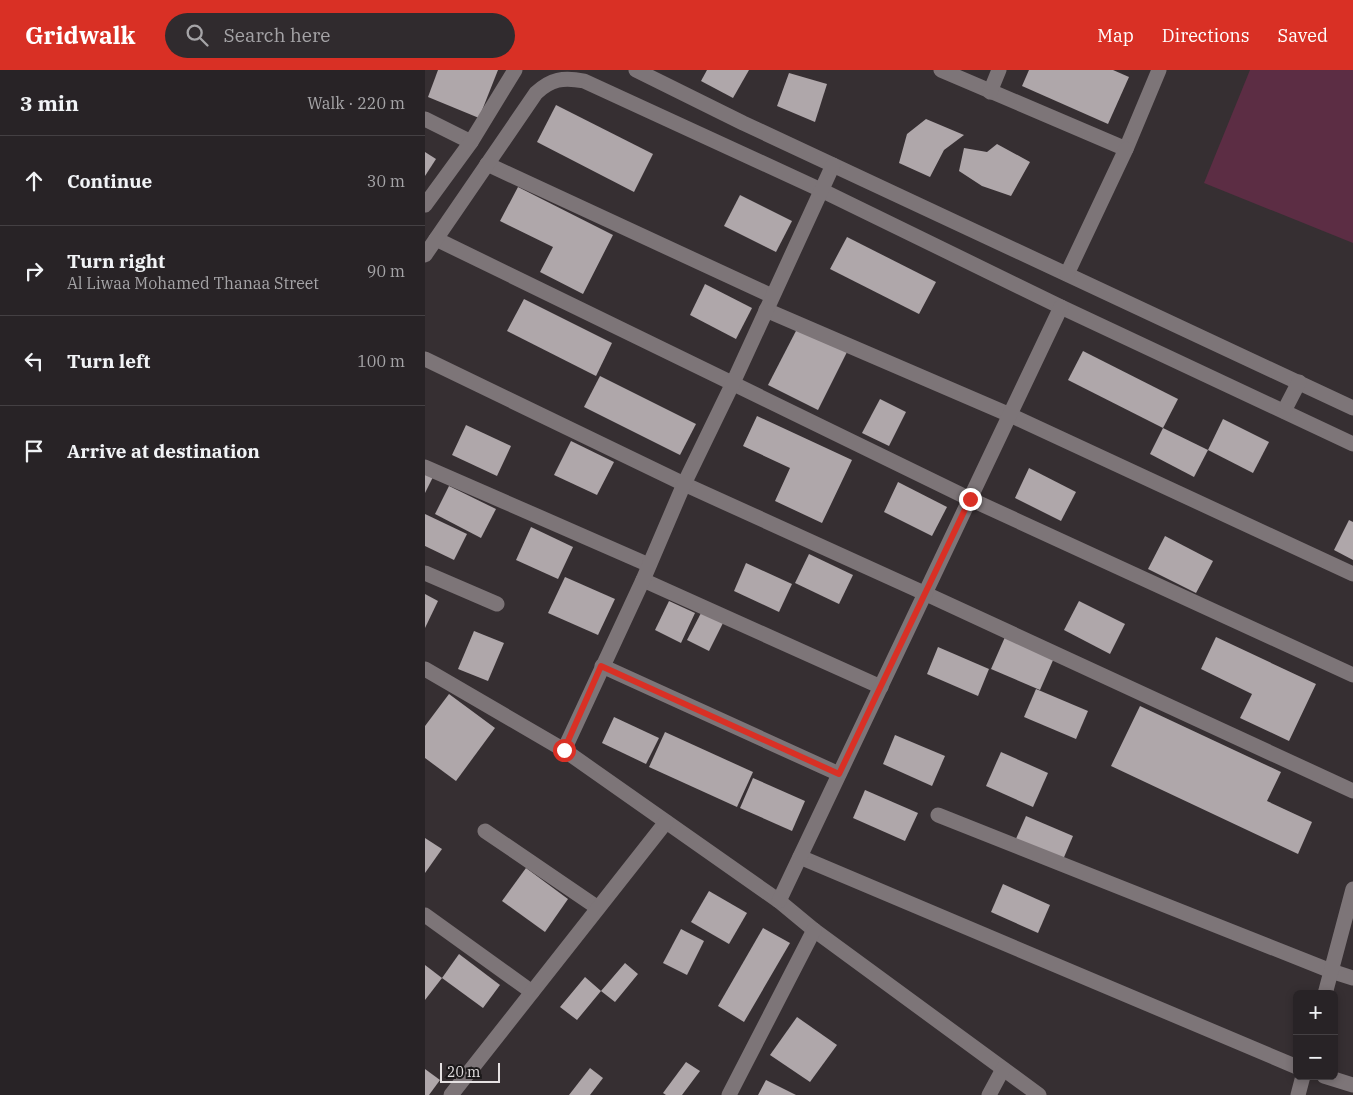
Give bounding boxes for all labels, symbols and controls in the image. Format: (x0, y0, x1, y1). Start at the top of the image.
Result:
search box (165, 13, 515, 58)
text: Gridwalk (25, 19, 135, 51)
icon: search (183, 21, 211, 49)
text: Search here (223, 23, 331, 47)
text: Map (1097, 24, 1134, 47)
text: Directions (1162, 24, 1250, 47)
text: Saved (1278, 24, 1328, 47)
text: 3 min (20, 89, 79, 117)
text: Walk · 220 m (307, 93, 405, 113)
icon: ahead (20, 167, 48, 195)
text: Continue (67, 169, 152, 193)
text: 30 m (367, 171, 405, 191)
text: Turn right (67, 249, 165, 273)
icon: right (20, 257, 48, 285)
text: 90 m (367, 261, 405, 281)
text: Al Liwaa Mohamed Thanaa Street (67, 273, 319, 293)
icon: left (20, 347, 48, 375)
text: Turn left (67, 349, 150, 373)
text: 100 m (357, 351, 405, 371)
icon: arrive (20, 437, 48, 465)
text: Arrive at destination (67, 439, 260, 463)
route end (959, 488, 982, 511)
route start (553, 739, 576, 762)
map controls (1293, 990, 1338, 1080)
button: + (1293, 990, 1338, 1035)
button: − (1293, 1035, 1338, 1080)
scale bar (440, 1060, 500, 1083)
text: 20 m (447, 1063, 480, 1081)

